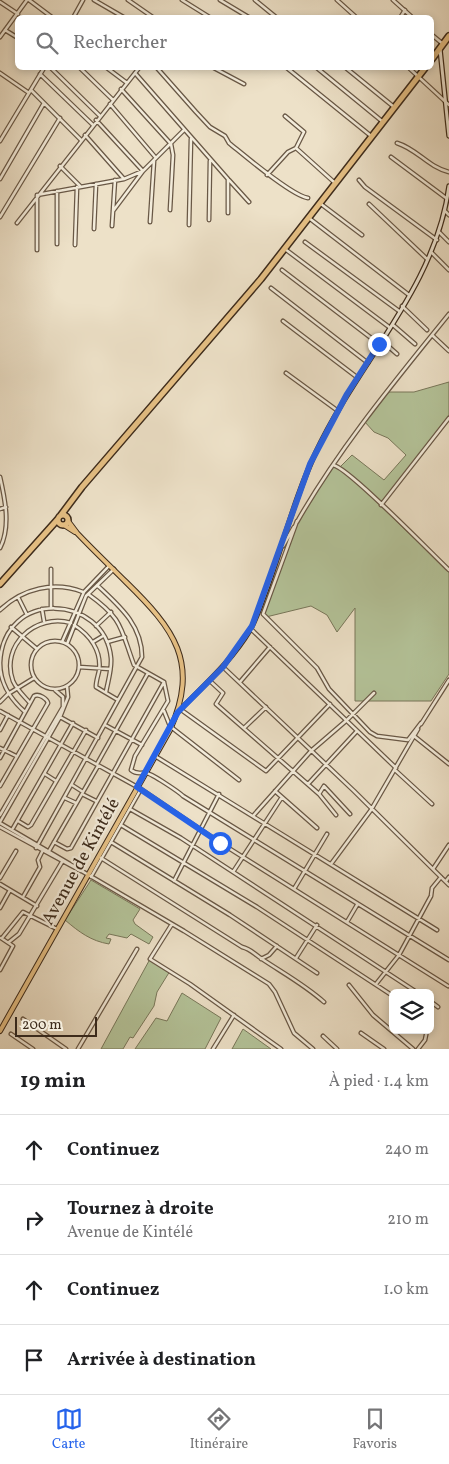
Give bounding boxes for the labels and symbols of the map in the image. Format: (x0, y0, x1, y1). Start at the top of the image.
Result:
route end (368, 333, 391, 356)
street label: Avenue de Kintélé (36, 794, 127, 930)
route start (209, 832, 232, 855)
scale bar (15, 1014, 98, 1037)

